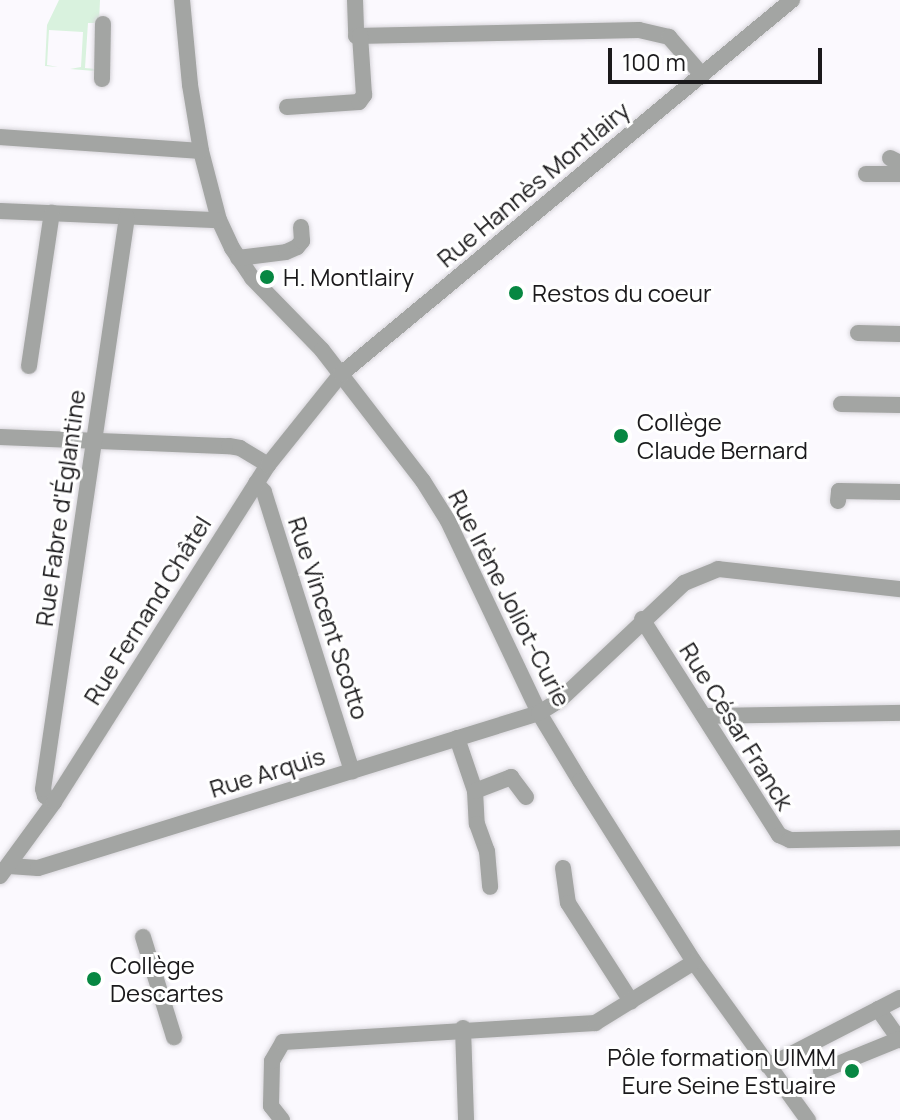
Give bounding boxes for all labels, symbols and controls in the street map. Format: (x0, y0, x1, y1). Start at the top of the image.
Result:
scale bar (612, 32, 826, 82)
text: 100 m (622, 45, 686, 78)
street label: Rue Hannès Montlairy (431, 95, 635, 273)
place label: H. Montlairy (283, 263, 414, 291)
marker: H. Montlairy (258, 268, 276, 286)
place label: Restos du coeur (532, 279, 712, 307)
marker: Restos du coeur (507, 284, 525, 302)
street label: Rue Fabre d'Églantine (29, 388, 91, 628)
place label: Collège Claude Bernard (637, 408, 808, 464)
marker: Collège Claude Bernard (612, 427, 630, 445)
street label: Rue Irène Joliot-Curie (443, 485, 577, 711)
street label: Rue Fernand Châtel (77, 510, 217, 710)
street label: Rue Vincent Scotto (283, 513, 375, 723)
street label: Rue César Franck (674, 637, 800, 815)
street label: Rue Arquis (206, 741, 328, 803)
place label: Collège Descartes (110, 951, 224, 1007)
marker: Collège Descartes (85, 970, 103, 988)
place label: Pôle formation UIMM Eure Seine Estuaire (607, 1043, 836, 1099)
marker: Pôle formation UIMM Eure Seine Estuaire (843, 1062, 861, 1080)

